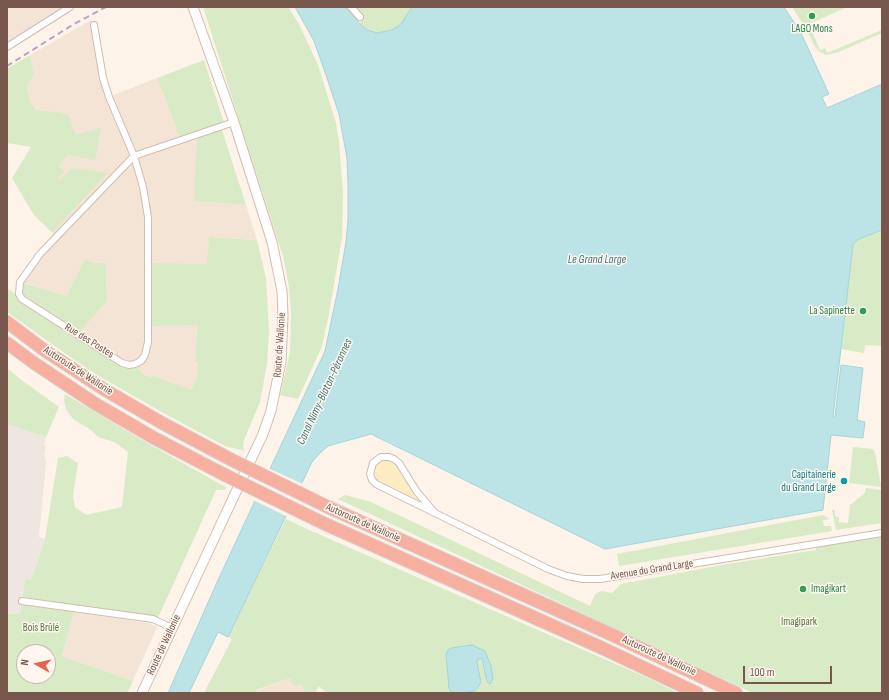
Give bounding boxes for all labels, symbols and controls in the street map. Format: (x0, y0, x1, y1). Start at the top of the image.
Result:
marker: LAGO Mons (807, 11, 817, 21)
place label: LAGO Mons (791, 22, 833, 36)
water label: Le Grand Large (568, 253, 626, 267)
place label: La Sapinette (809, 304, 855, 318)
marker: La Sapinette (858, 306, 868, 316)
street label: Route de Wallonie (271, 312, 289, 378)
street label: Rue des Postes (62, 321, 116, 361)
water label: Canal Nimy-Blaton-Péronnes (294, 337, 356, 447)
street label: Autoroute de Wallonie (41, 344, 115, 398)
place label: Capitainerie du Grand Large (781, 468, 836, 494)
marker: Capitainerie du Grand Large (839, 476, 849, 486)
street label: Autoroute de Wallonie (324, 501, 402, 545)
street label: Avenue du Grand Large (610, 557, 694, 583)
place label: Imagikart (811, 582, 846, 596)
marker: Imagikart (798, 584, 808, 594)
street label: Route de Wallonie (144, 613, 184, 677)
park label: Imagipark (781, 615, 817, 629)
park label: Bois Brûlé (23, 621, 59, 635)
street label: Autoroute de Wallonie (620, 633, 698, 679)
north arrow (16, 644, 56, 684)
scale bar (745, 658, 834, 684)
text: N (18, 659, 31, 666)
text: 100 m (750, 665, 775, 680)

